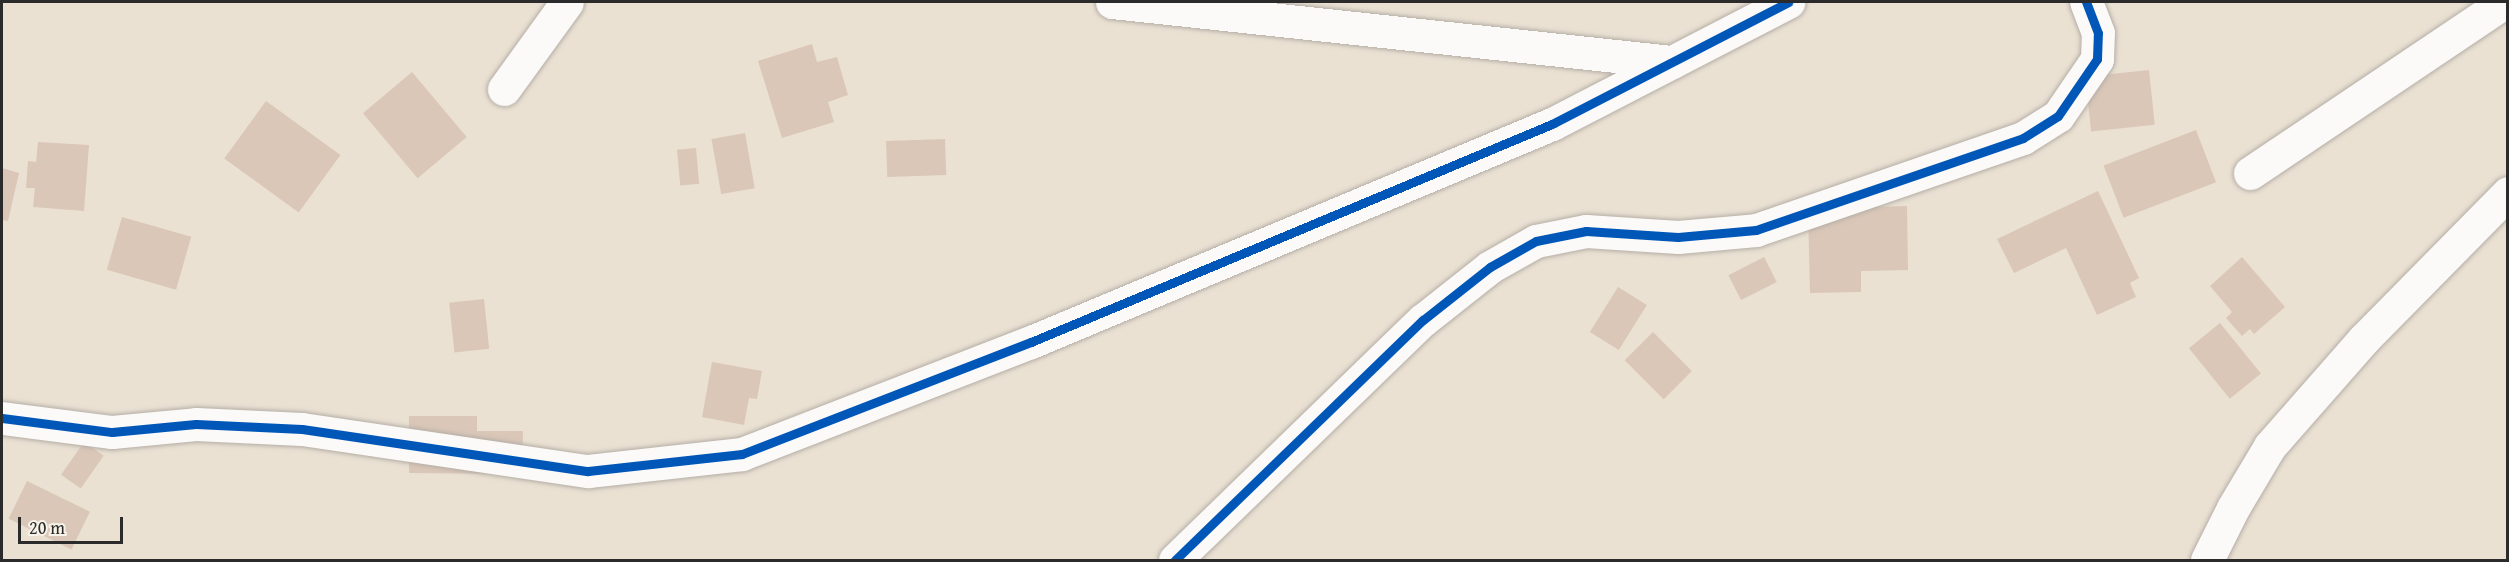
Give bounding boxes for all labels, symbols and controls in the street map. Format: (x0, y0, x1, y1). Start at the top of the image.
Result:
scale bar (21, 505, 126, 543)
text: 20 m (29, 514, 65, 541)

